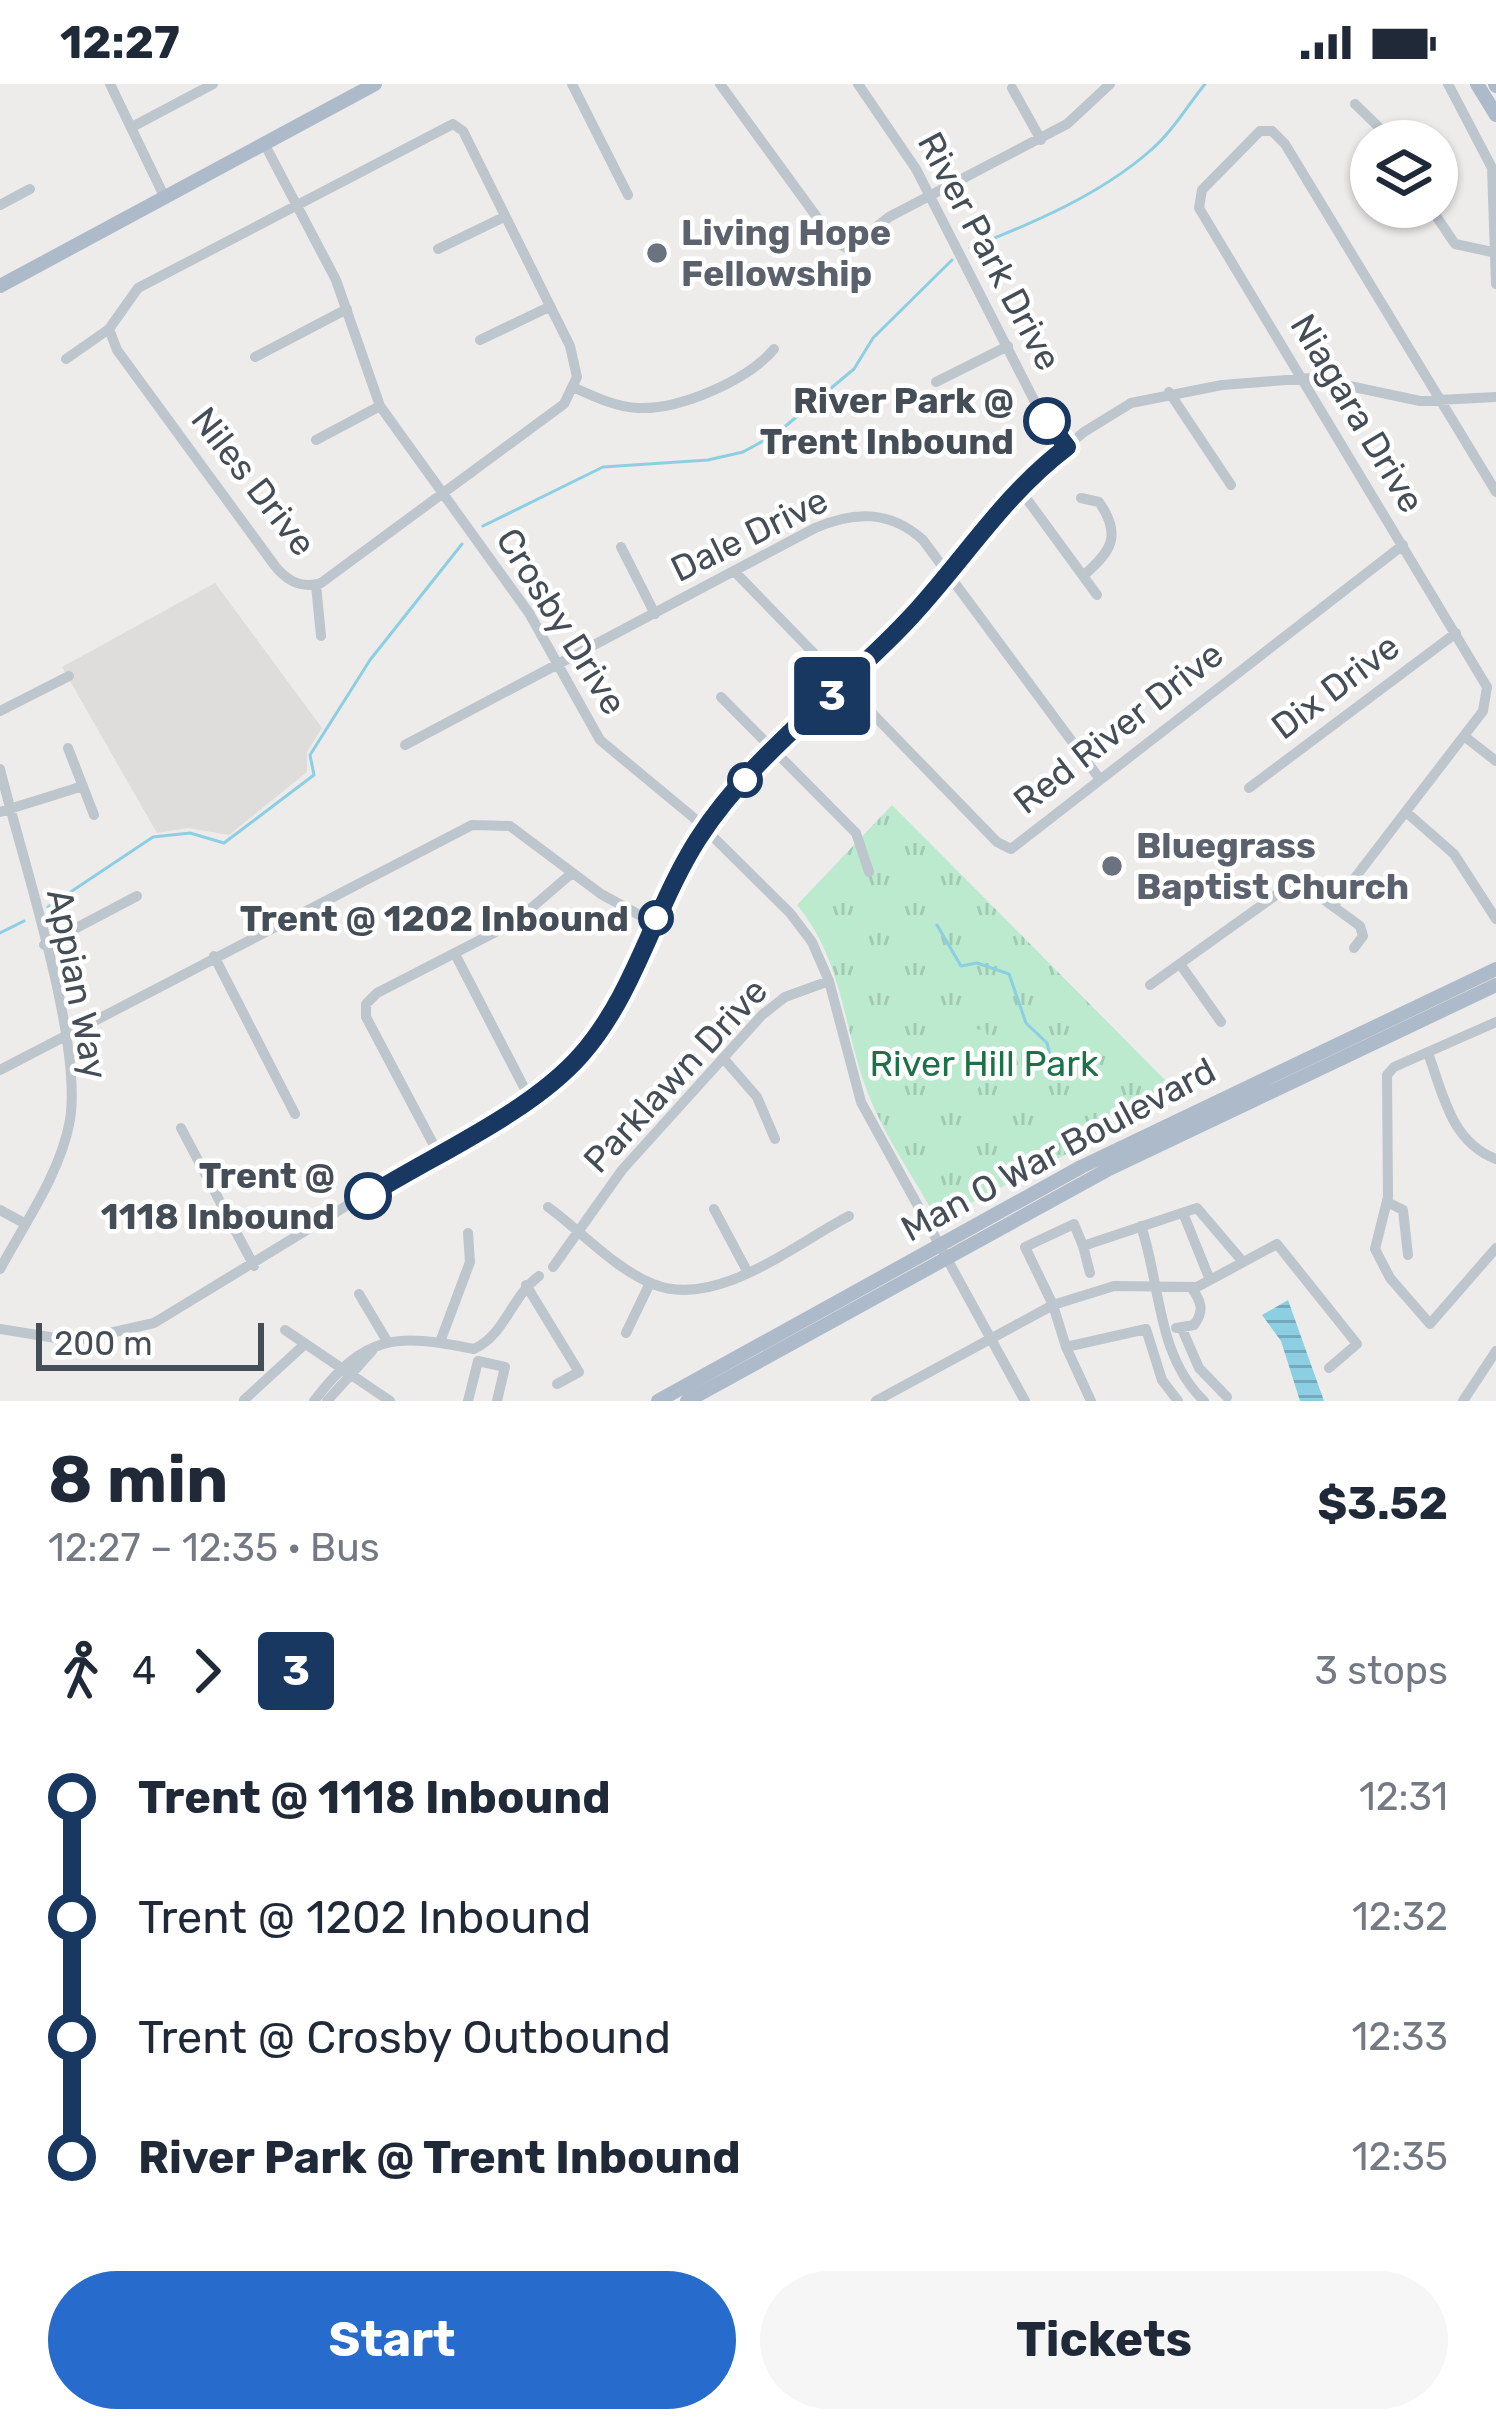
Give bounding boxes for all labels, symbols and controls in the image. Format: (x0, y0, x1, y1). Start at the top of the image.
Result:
text: 12:27 (60, 16, 180, 69)
map controls (1350, 120, 1458, 228)
button: layers (1350, 120, 1458, 228)
street label: River Park Drive (909, 125, 1070, 378)
place label: Living Hope Fellowship (681, 211, 891, 295)
marker: Living Hope Fellowship (644, 240, 670, 266)
street label: Niagara Drive (1282, 306, 1434, 520)
place label: River Park @ Trent Inbound (760, 379, 1014, 463)
street label: Niles Drive (182, 399, 325, 564)
marker: River Park @ Trent Inbound (1025, 399, 1069, 443)
street label: Dale Drive (664, 478, 835, 591)
street label: Crosby Drive (487, 520, 636, 722)
street label: Dix Drive (1263, 625, 1407, 748)
street label: Red River Drive (1005, 632, 1232, 822)
line badge: 3 (793, 657, 871, 735)
text: 3 (818, 671, 846, 721)
unlabelled marker (729, 764, 761, 796)
place label: Bluegrass Baptist Church (1136, 824, 1409, 908)
marker: Bluegrass Baptist Church (1099, 853, 1125, 879)
street label: Appian Way (38, 885, 117, 1083)
place label: Trent @ 1202 Inbound (240, 897, 629, 940)
marker: Trent @ 1202 Inbound (640, 902, 672, 934)
street label: Parklawn Drive (575, 969, 776, 1181)
park label: River Hill Park (869, 1042, 1099, 1085)
street label: Man O War Boulevard (894, 1048, 1223, 1251)
place label: Trent @ 1118 Inbound (101, 1154, 335, 1238)
marker: Trent @ 1118 Inbound (346, 1174, 390, 1218)
scale bar (36, 1317, 264, 1370)
text: 200 m (54, 1324, 153, 1363)
text: 8 min (48, 1440, 229, 1519)
text: $3.52 (1317, 1477, 1448, 1530)
text: 12:27 – 12:35 · Bus (48, 1525, 380, 1571)
icon: walk (48, 1638, 114, 1704)
icon: forward (174, 1638, 240, 1704)
text: 3 (282, 1646, 310, 1696)
text: 4 (132, 1648, 156, 1694)
text: 3 stops (1314, 1648, 1448, 1694)
text: Trent @ 1118 Inbound (138, 1771, 611, 1824)
text: 12:31 (1359, 1774, 1448, 1820)
text: Trent @ 1202 Inbound (138, 1891, 591, 1944)
text: 12:32 (1352, 1894, 1448, 1940)
text: Trent @ Crosby Outbound (138, 2011, 671, 2064)
text: 12:33 (1352, 2014, 1448, 2060)
text: River Park @ Trent Inbound (138, 2131, 741, 2184)
text: 12:35 (1352, 2134, 1448, 2180)
button: Start (48, 2271, 736, 2409)
button: Tickets (760, 2271, 1448, 2409)

